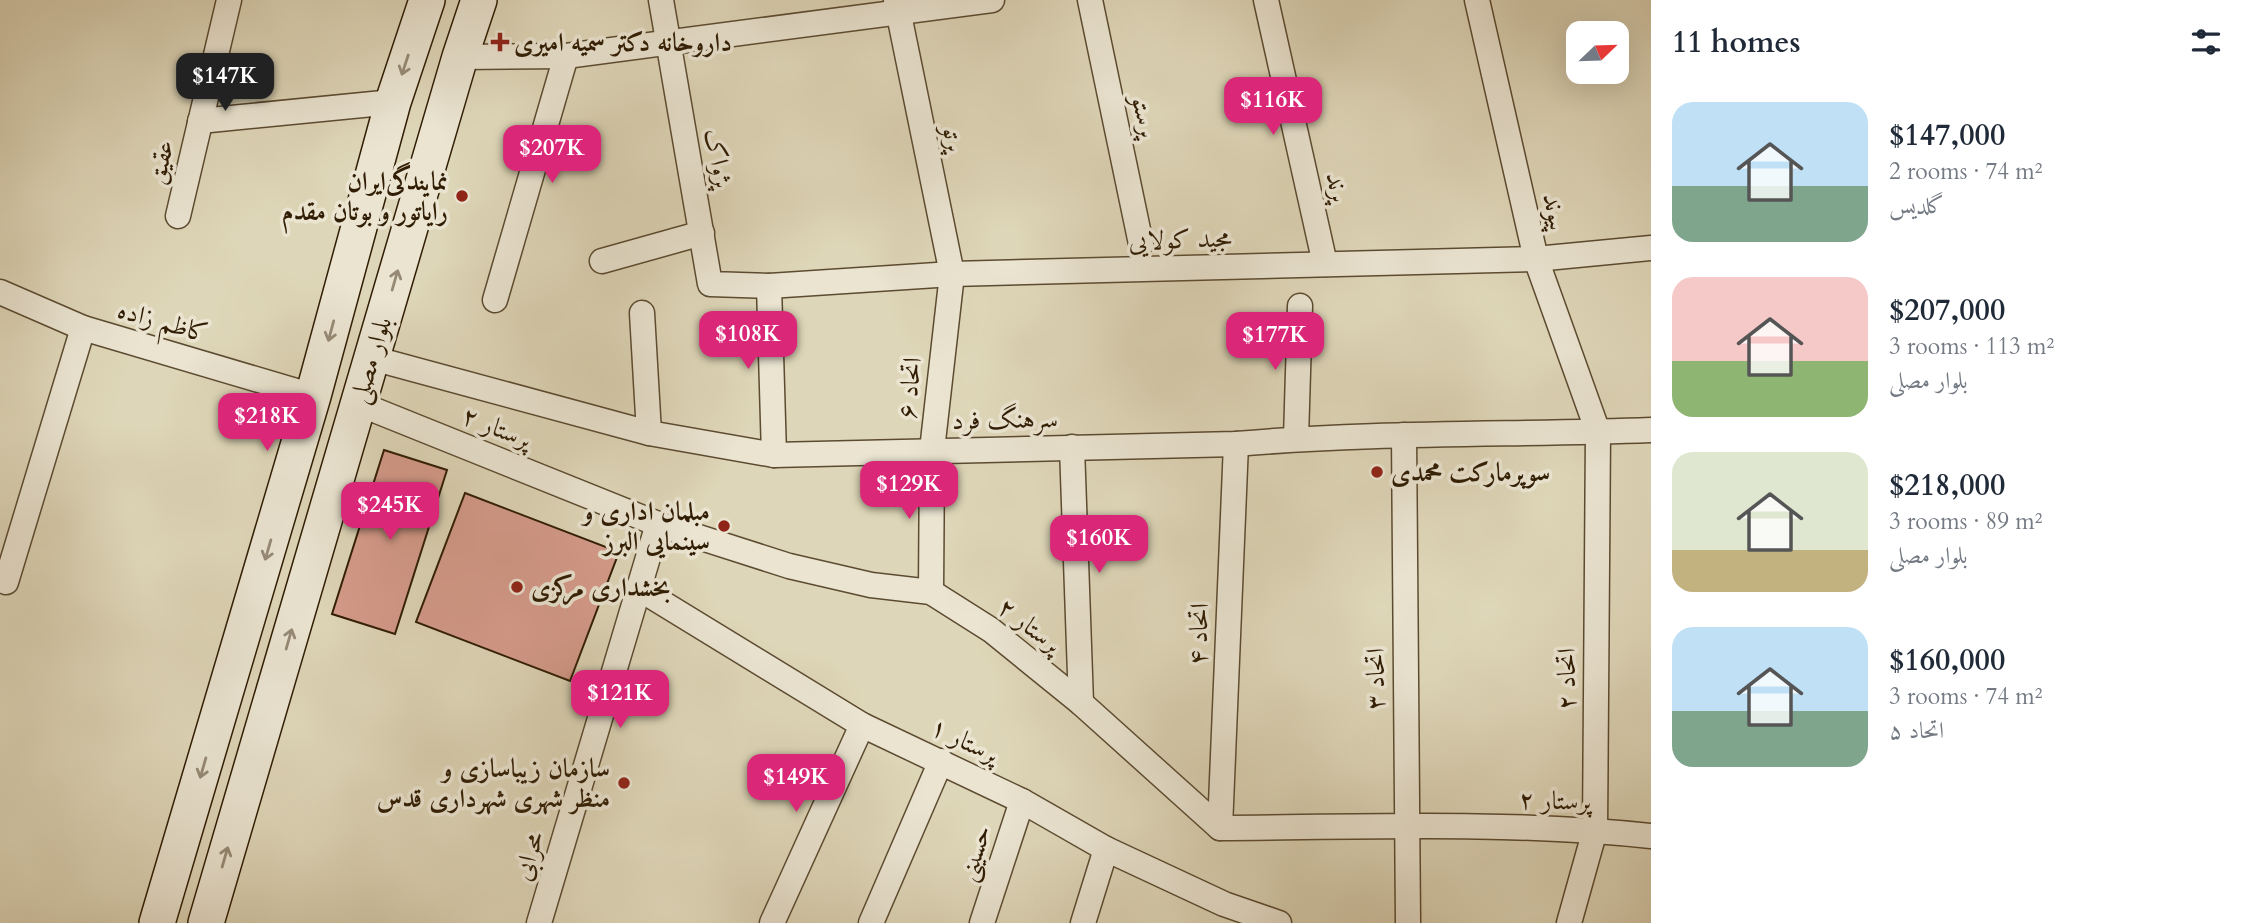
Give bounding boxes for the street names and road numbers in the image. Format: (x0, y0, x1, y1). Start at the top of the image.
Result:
street label: پرستو (1122, 89, 1167, 143)
street label: پرتو (933, 119, 974, 157)
street label: پژواک (696, 126, 741, 193)
street label: عقیق (138, 137, 183, 188)
street label: پرند (1317, 169, 1358, 207)
street label: پیوند (1533, 190, 1577, 235)
street label: مجید کولایی (1128, 220, 1232, 259)
street label: کاظم زاده (112, 292, 212, 358)
street label: بلوار مصلی (341, 312, 401, 408)
street label: اتحاد ۶ (889, 355, 930, 421)
street label: پرستار ۲ (457, 398, 539, 458)
street label: سرهنگ فرد (952, 401, 1058, 438)
street label: پرستار ۲ (991, 589, 1071, 663)
street label: اتحاد ۴ (1180, 602, 1217, 666)
street label: اتحاد ۳ (1358, 648, 1393, 710)
street label: اتحاد ۲ (1549, 648, 1584, 710)
street label: پرستار ۱ (925, 709, 1007, 773)
street label: پرستار ۲ (1518, 782, 1594, 819)
street label: حسینی (949, 821, 1001, 886)
street label: محرابی (505, 827, 553, 885)

